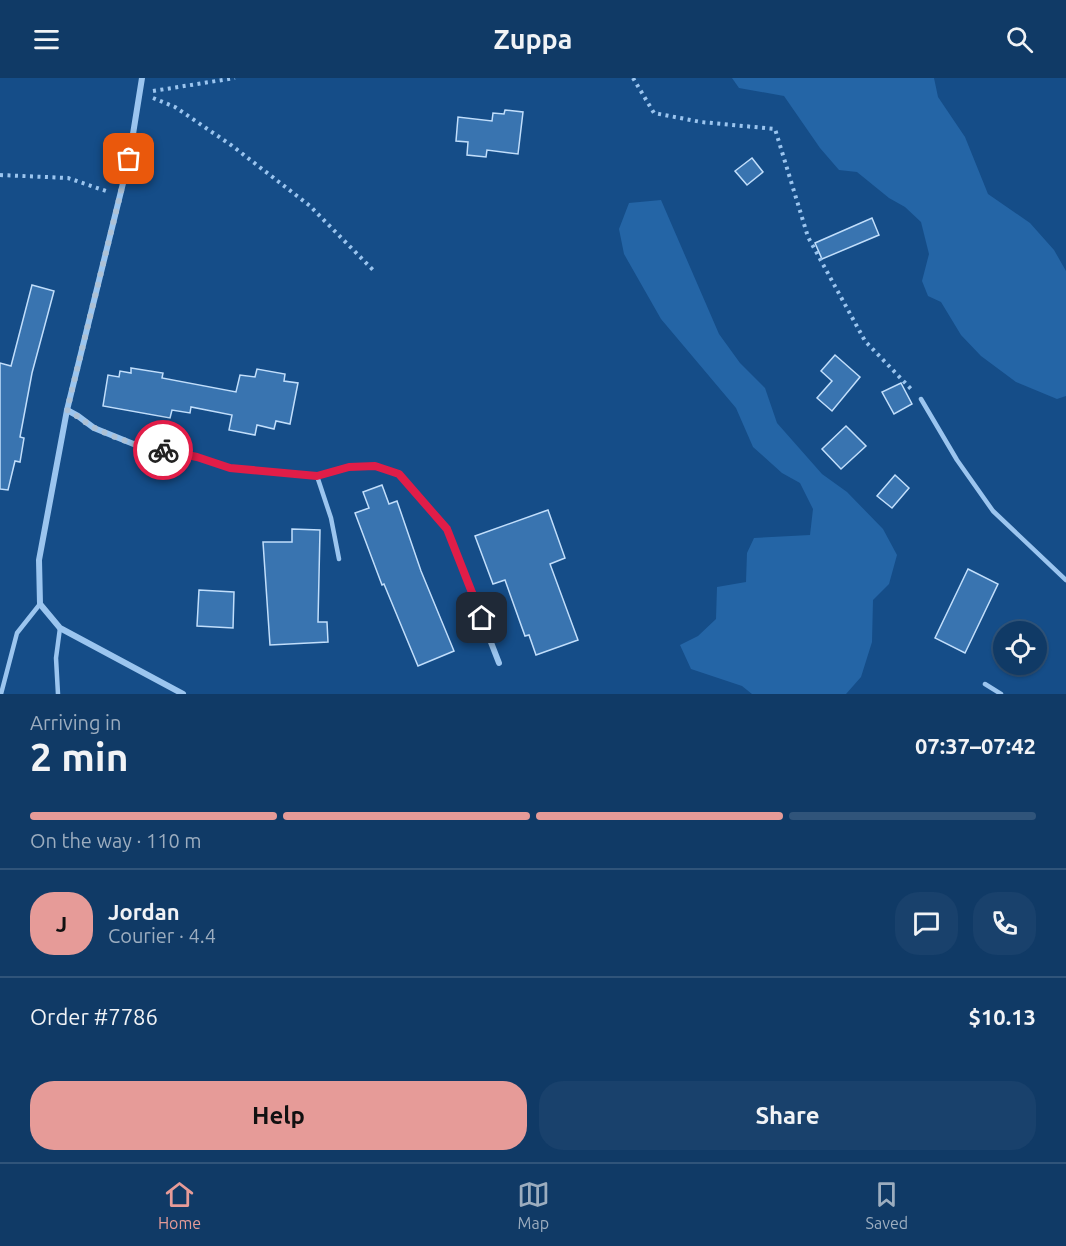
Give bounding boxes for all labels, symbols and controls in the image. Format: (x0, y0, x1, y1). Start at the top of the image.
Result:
icon: menu (30, 23, 63, 56)
icon: search (1003, 23, 1036, 56)
text: Zuppa (494, 24, 572, 54)
pin (103, 133, 154, 184)
icon: bag (112, 142, 145, 175)
courier (133, 420, 193, 480)
icon: bike (147, 434, 180, 467)
pin (456, 592, 507, 643)
icon: home (465, 601, 498, 634)
map controls (993, 621, 1047, 675)
button: locate (993, 621, 1047, 675)
text: Arriving in (30, 711, 121, 734)
text: 07:37–07:42 (915, 733, 1036, 758)
text: 2 min (30, 735, 129, 778)
text: On the way · 110 m (30, 829, 202, 852)
button: chat (895, 892, 958, 955)
button: phone (973, 892, 1036, 955)
text: Jordan (108, 899, 180, 924)
text: J (56, 911, 67, 936)
text: Courier · 4.4 (108, 924, 216, 947)
text: Order #7786 (30, 1004, 158, 1029)
text: $10.13 (969, 1004, 1036, 1029)
button: Help (30, 1081, 527, 1150)
button: Share (539, 1081, 1036, 1150)
tab: Home (158, 1178, 201, 1232)
tab: Map (517, 1178, 550, 1232)
tab: Saved (866, 1178, 908, 1232)

